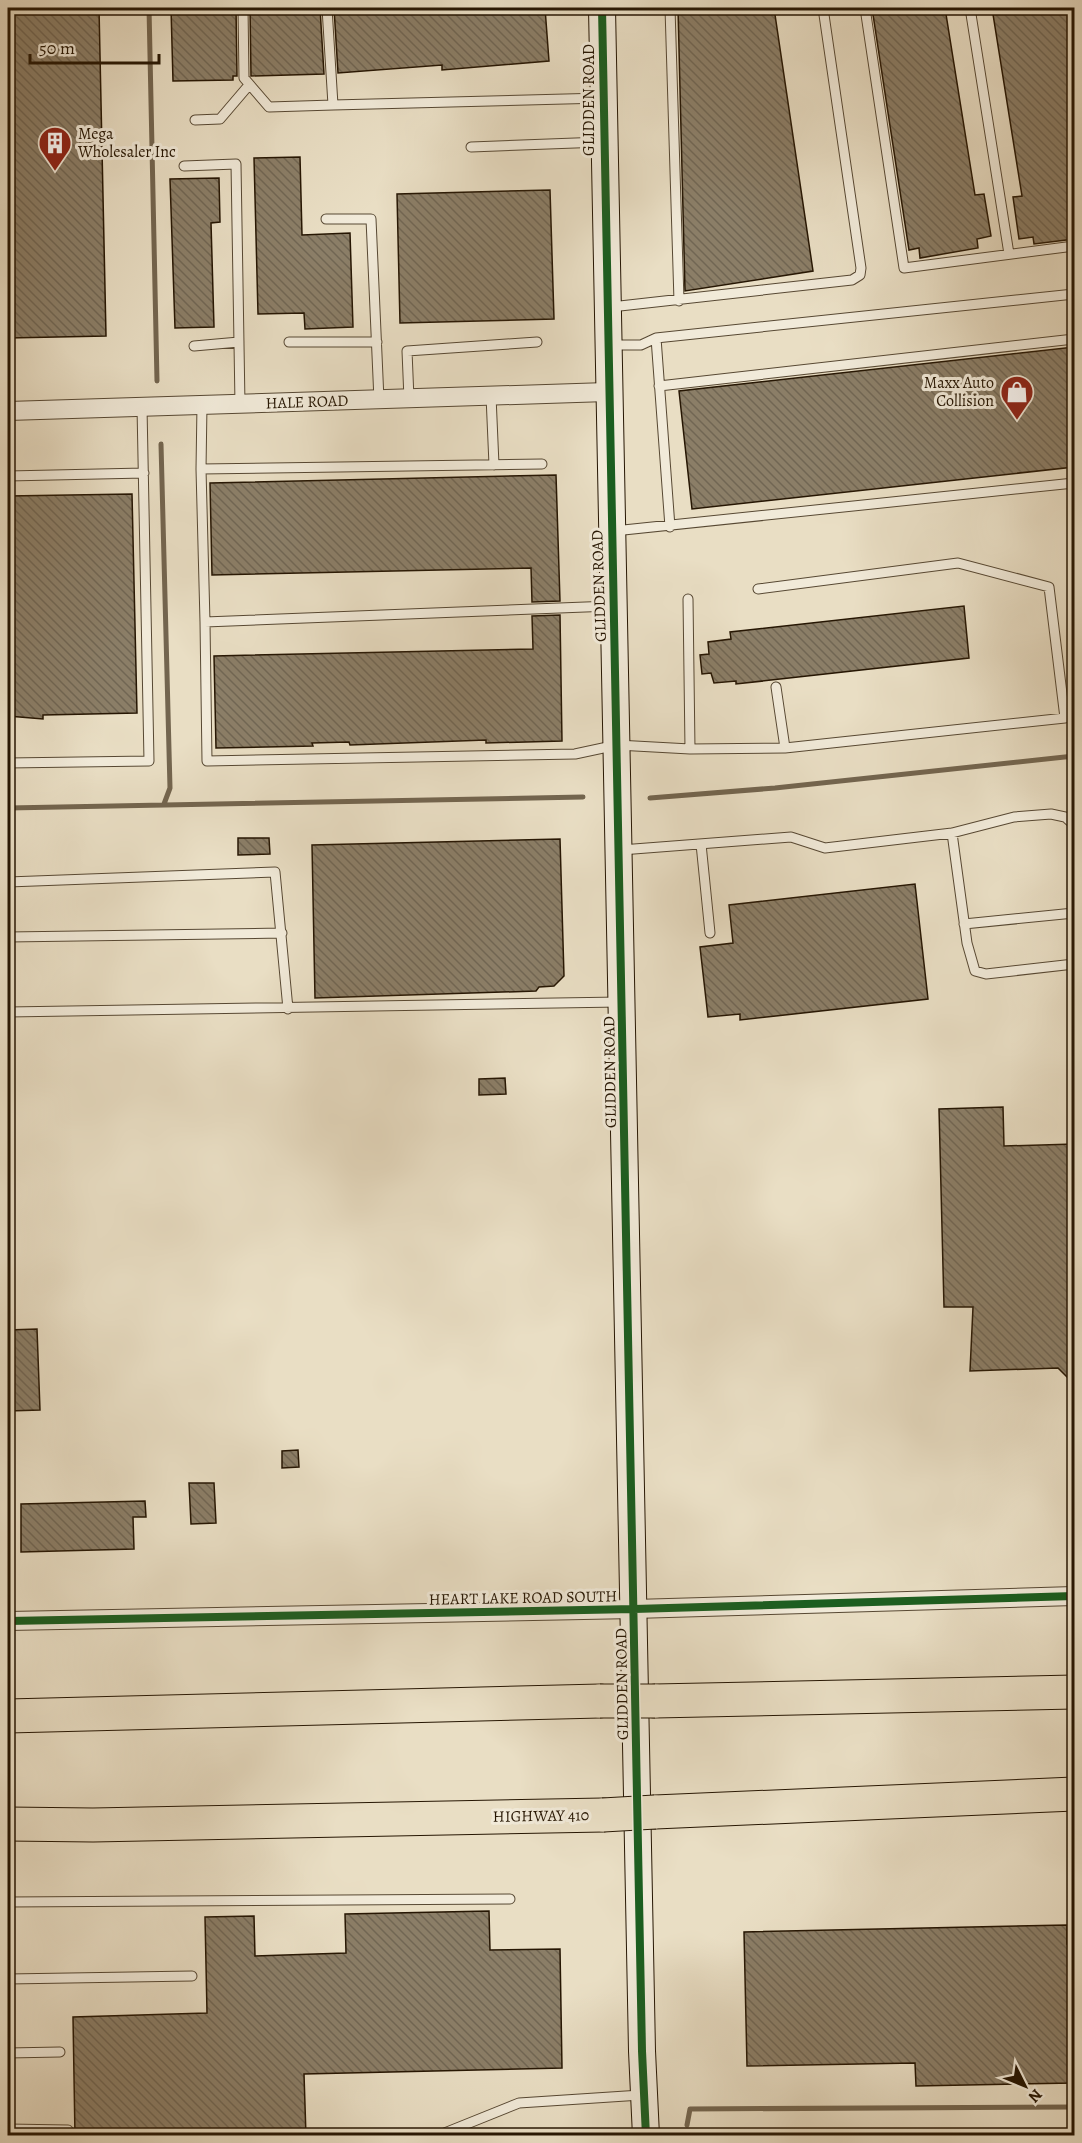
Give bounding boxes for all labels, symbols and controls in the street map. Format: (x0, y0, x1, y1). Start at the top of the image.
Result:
scale bar (30, 27, 159, 65)
text: 50 m (39, 36, 75, 60)
street label: GLIDDEN ROAD (578, 44, 600, 156)
place label: Mega Wholesaler Inc (77, 123, 176, 163)
building icon: Mega Wholesaler Inc (37, 125, 73, 172)
place label: Maxx Auto Collision (924, 372, 994, 412)
shop icon: Maxx Auto Collision (999, 374, 1035, 421)
street label: HALE ROAD (265, 390, 349, 414)
street label: GLIDDEN ROAD (586, 530, 612, 642)
street label: GLIDDEN ROAD (598, 1016, 622, 1128)
street label: HEART LAKE ROAD SOUTH (429, 1585, 617, 1611)
street label: GLIDDEN ROAD (610, 1628, 634, 1740)
street label: HIGHWAY 410 (493, 1804, 589, 1828)
north arrow (995, 2056, 1055, 2116)
text: N (1023, 2084, 1047, 2108)

